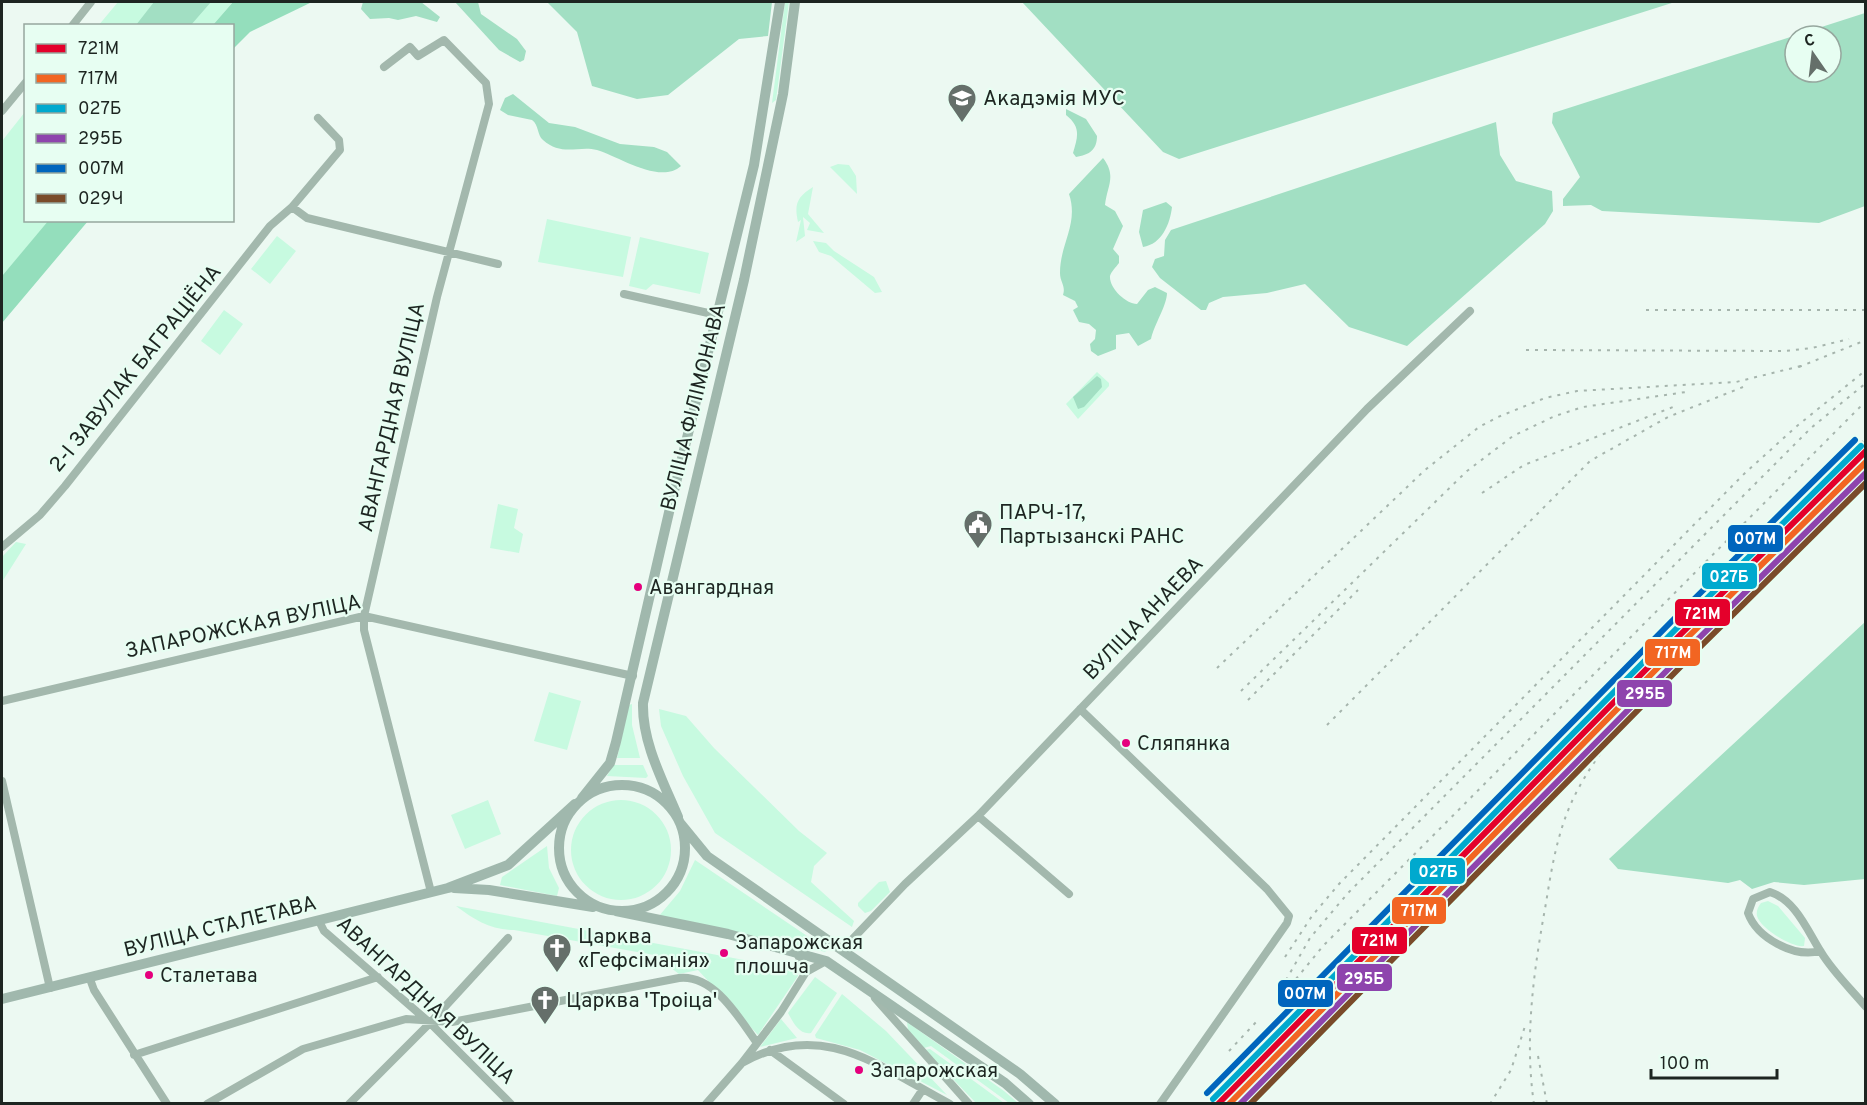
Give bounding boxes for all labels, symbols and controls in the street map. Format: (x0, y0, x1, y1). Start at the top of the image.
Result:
legend (24, 24, 234, 222)
north arrow (1783, 24, 1843, 84)
text: С (1802, 30, 1817, 52)
text: 721М (78, 38, 119, 61)
text: 717М (78, 68, 118, 91)
school or university icon: Акадэмія МУС (946, 82, 978, 124)
place label: Акадэмія МУС (983, 86, 1125, 113)
text: 027Б (78, 98, 122, 121)
text: 295Б (78, 128, 123, 151)
text: 007М (78, 158, 124, 181)
text: 029Ч (78, 188, 124, 211)
street label: 2-І ЗАВУЛАК БАГРАЦІЁНА (44, 260, 228, 478)
street label: АВАНГАРДНАЯ ВУЛІЦА (353, 300, 432, 535)
street label: ВУЛІЦА ФІЛІМОНАВА (656, 301, 733, 514)
place label: ПАРЧ-17, Партызанскі РАНС (999, 500, 1185, 551)
public building icon: ПАРЧ-17, Партызанскі РАНС (962, 508, 994, 550)
line badge: 007М (1727, 524, 1784, 553)
text: 007М (1734, 530, 1776, 550)
street label: ВУЛІЦА АНАЕВА (1078, 551, 1210, 687)
line badge: 027Б (1701, 562, 1758, 590)
text: 027Б (1709, 568, 1749, 588)
place label: Авангардная (649, 576, 774, 602)
marker: Авангардная (632, 581, 644, 593)
street label: ЗАПАРОЖСКАЯ ВУЛІЦА (123, 589, 364, 666)
line badge: 721М (1674, 598, 1731, 627)
text: 721М (1683, 605, 1721, 625)
line badge: 717М (1644, 638, 1701, 667)
text: 717М (1655, 644, 1691, 664)
line badge: 295Б (1616, 679, 1673, 708)
text: 295Б (1625, 685, 1665, 705)
place label: Сляпянка (1137, 732, 1230, 758)
marker: Сляпянка (1120, 737, 1132, 749)
line badge: 027Б (1409, 857, 1466, 885)
text: 027Б (1418, 863, 1458, 883)
street label: ВУЛІЦА СТАЛЕТАВА (121, 890, 320, 964)
line badge: 717М (1391, 896, 1447, 925)
text: 717М (1401, 902, 1437, 922)
street label: АВАНГАРДНАЯ ВУЛІЦА (330, 911, 520, 1091)
place label: Царква «Гефсіманія» (578, 924, 710, 975)
line badge: 721М (1351, 926, 1408, 955)
place label: Запарожская плошча (735, 931, 863, 981)
church icon: Царква «Гефсіманія» (541, 932, 573, 974)
text: 721М (1360, 932, 1398, 952)
marker: Запарожская плошча (718, 947, 730, 959)
line badge: 295Б (1336, 963, 1393, 992)
place label: Сталетава (160, 964, 257, 990)
marker: Сталетава (143, 969, 155, 981)
text: 295Б (1344, 970, 1384, 990)
line badge: 007М (1277, 979, 1334, 1008)
church icon: Царква 'Троіца' (529, 984, 561, 1026)
text: 007М (1284, 985, 1326, 1005)
place label: Царква 'Троіца' (566, 988, 717, 1015)
scale bar (1651, 1042, 1777, 1080)
text: 100 m (1660, 1053, 1709, 1076)
place label: Запарожская (870, 1059, 998, 1085)
marker: Запарожская (853, 1064, 865, 1076)

